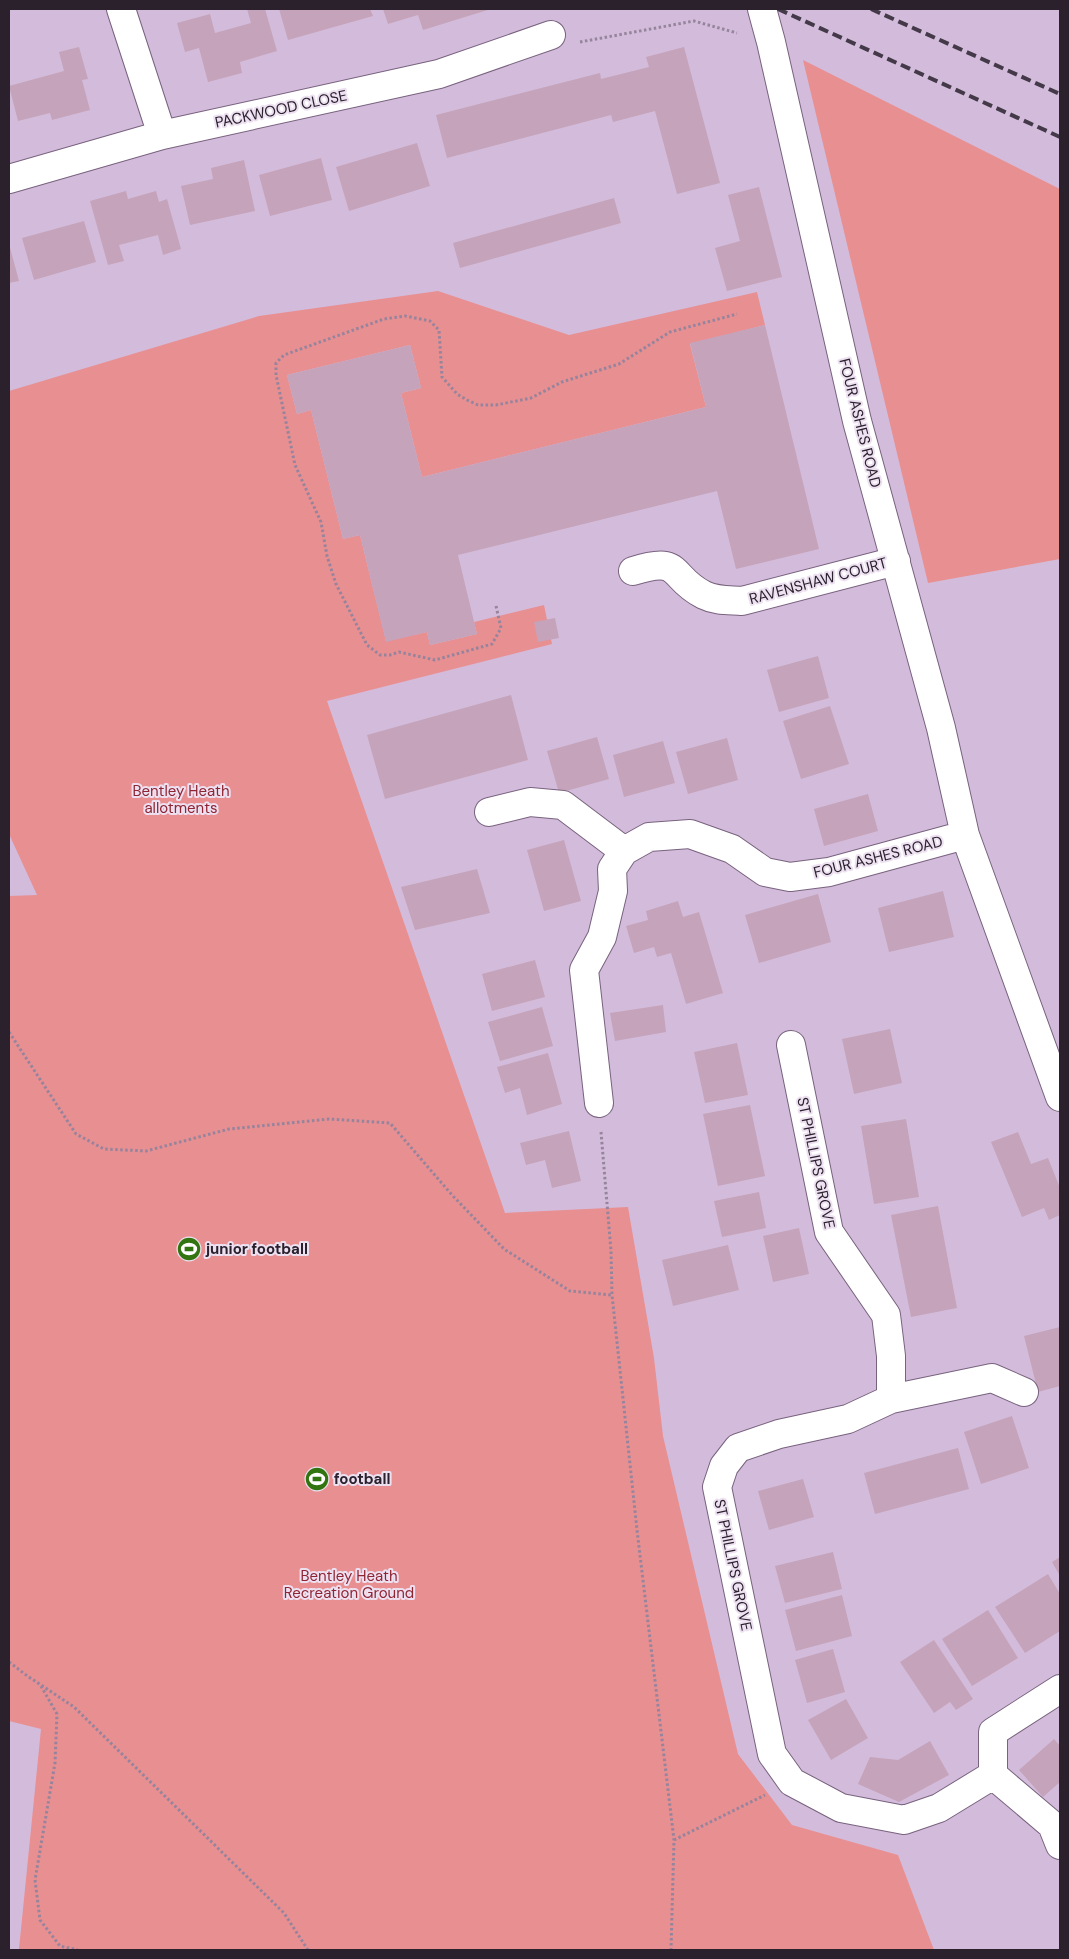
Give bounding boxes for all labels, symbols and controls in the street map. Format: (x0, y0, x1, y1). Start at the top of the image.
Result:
street label: PACKWOOD CLOSE (213, 85, 349, 133)
street label: FOUR ASHES ROAD (834, 356, 886, 490)
street label: RAVENSHAW COURT (747, 553, 889, 609)
park label: Bentley Heath allotments (132, 781, 230, 818)
street label: FOUR ASHES ROAD (811, 831, 945, 883)
street label: ST PHILLIPS GROVE (792, 1095, 840, 1231)
sports icon: junior football (176, 1236, 202, 1262)
place label: junior football (205, 1239, 308, 1259)
sports icon: football (304, 1466, 330, 1492)
place label: football (334, 1469, 390, 1489)
street label: ST PHILLIPS GROVE (709, 1497, 757, 1633)
park label: Bentley Heath Recreation Ground (284, 1566, 414, 1603)

